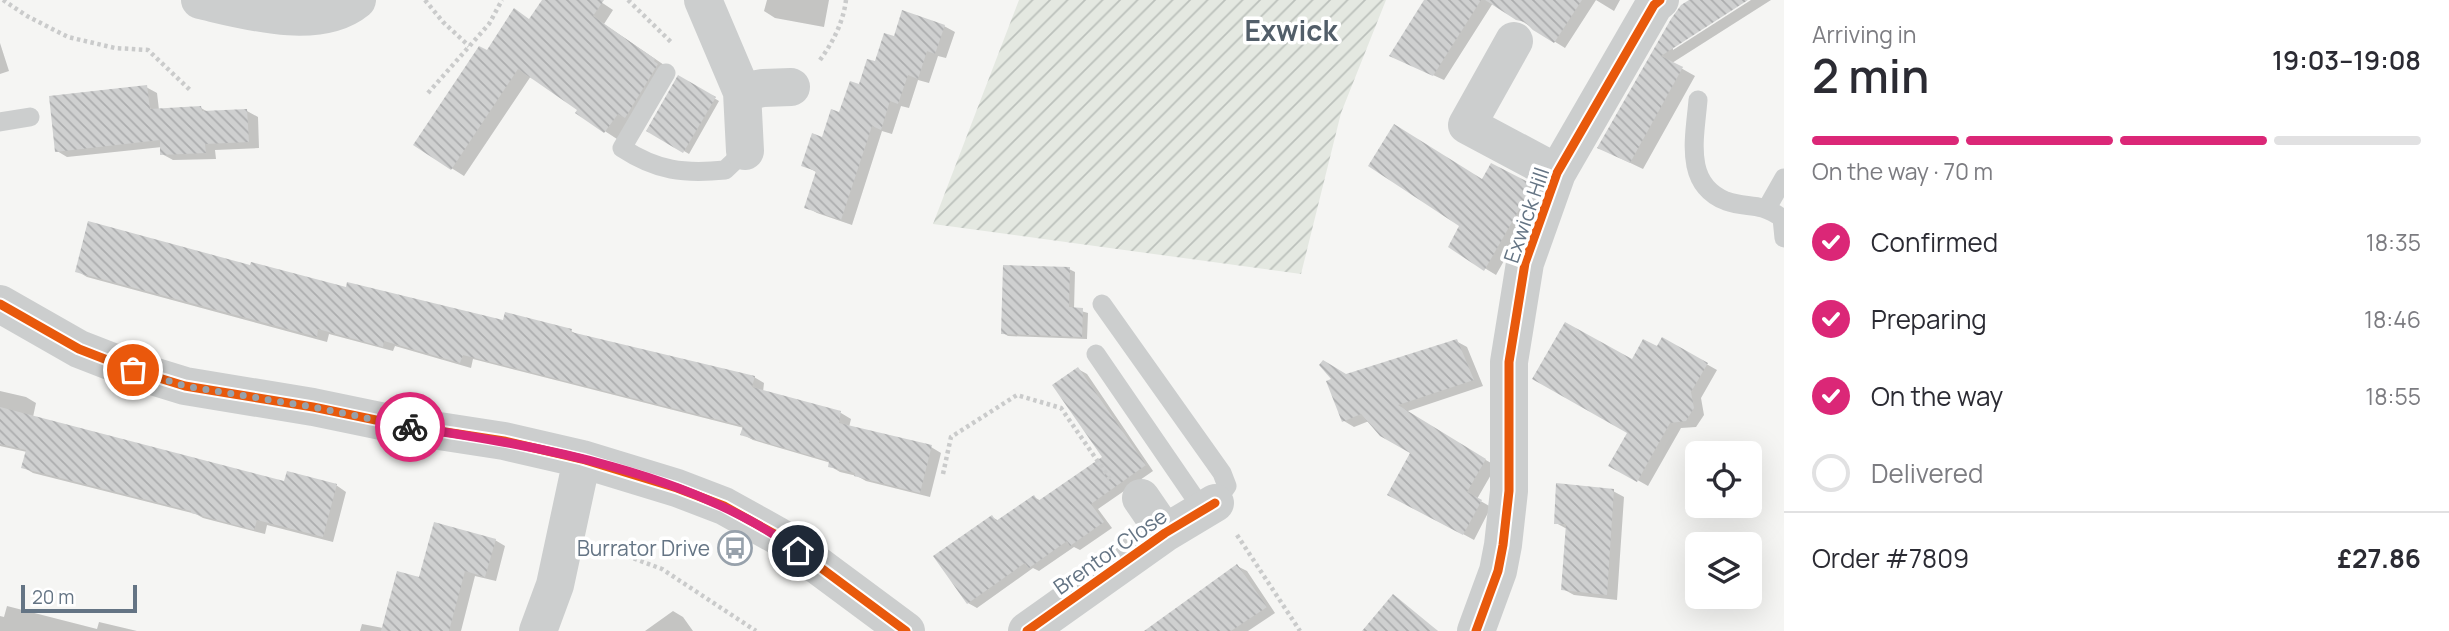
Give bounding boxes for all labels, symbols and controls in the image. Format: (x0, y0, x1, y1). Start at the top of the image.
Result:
district label: Exwick (1244, 11, 1338, 49)
text: Arriving in (1812, 18, 1917, 50)
text: 19:03–19:08 (2272, 42, 2421, 78)
text: 2 min (1812, 44, 1929, 107)
text: On the way · 70 m (1812, 155, 1993, 187)
street label: Exwick Hill (1497, 164, 1555, 266)
icon: check (1812, 223, 1850, 261)
text: Confirmed (1871, 224, 1998, 260)
text: 18:35 (2366, 226, 2421, 258)
icon: check (1812, 300, 1850, 338)
text: Preparing (1871, 301, 1987, 337)
text: 18:46 (2364, 303, 2421, 335)
pin (103, 340, 163, 400)
icon: bag (114, 351, 152, 389)
icon: check (1812, 377, 1850, 415)
text: On the way (1871, 378, 2003, 414)
text: 18:55 (2365, 380, 2421, 412)
courier (375, 392, 445, 462)
icon: bike (391, 408, 429, 446)
map controls (1685, 441, 1762, 609)
button: locate (1685, 441, 1762, 518)
text: Delivered (1871, 455, 1983, 491)
street label: Brentor Close (1048, 502, 1172, 600)
pin (768, 521, 828, 581)
bus stop icon: Burrator Drive (716, 529, 754, 567)
icon: home (779, 532, 817, 570)
button: layers (1685, 532, 1762, 609)
place label: Burrator Drive (577, 534, 710, 562)
text: Order #7809 (1812, 540, 1969, 576)
text: £27.86 (2337, 540, 2421, 576)
scale bar (21, 582, 136, 614)
text: 20 m (32, 584, 74, 610)

